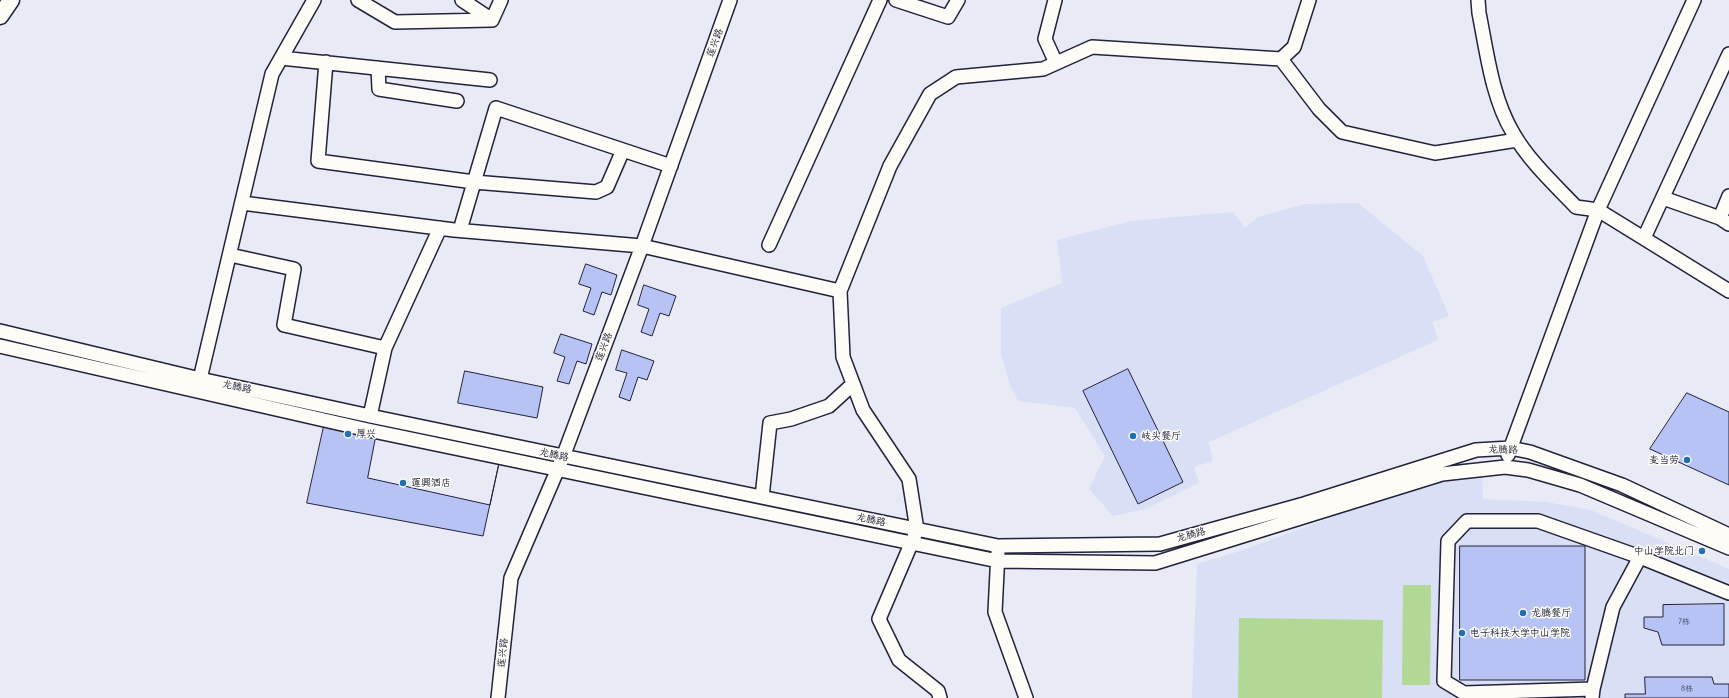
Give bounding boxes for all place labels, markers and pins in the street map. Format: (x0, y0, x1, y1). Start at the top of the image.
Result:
place label: 厚兴 (356, 428, 376, 440)
marker: 厚兴 (343, 429, 353, 439)
place label: 岐头餐厅 (1141, 430, 1181, 442)
marker: 岐头餐厅 (1128, 431, 1138, 441)
place label: 麦当劳 (1649, 454, 1679, 466)
marker: 麦当劳 (1682, 455, 1692, 465)
place label: 蓮興酒店 (411, 477, 451, 489)
marker: 蓮興酒店 (398, 478, 408, 488)
place label: 中山学院北门 (1634, 545, 1694, 557)
marker: 中山学院北门 (1697, 546, 1707, 556)
place label: 龙腾餐厅 (1531, 607, 1571, 619)
marker: 龙腾餐厅 (1518, 608, 1528, 618)
place label: 电子科技大学中山学院 (1470, 627, 1570, 639)
marker: 电子科技大学中山学院 (1457, 628, 1467, 638)

